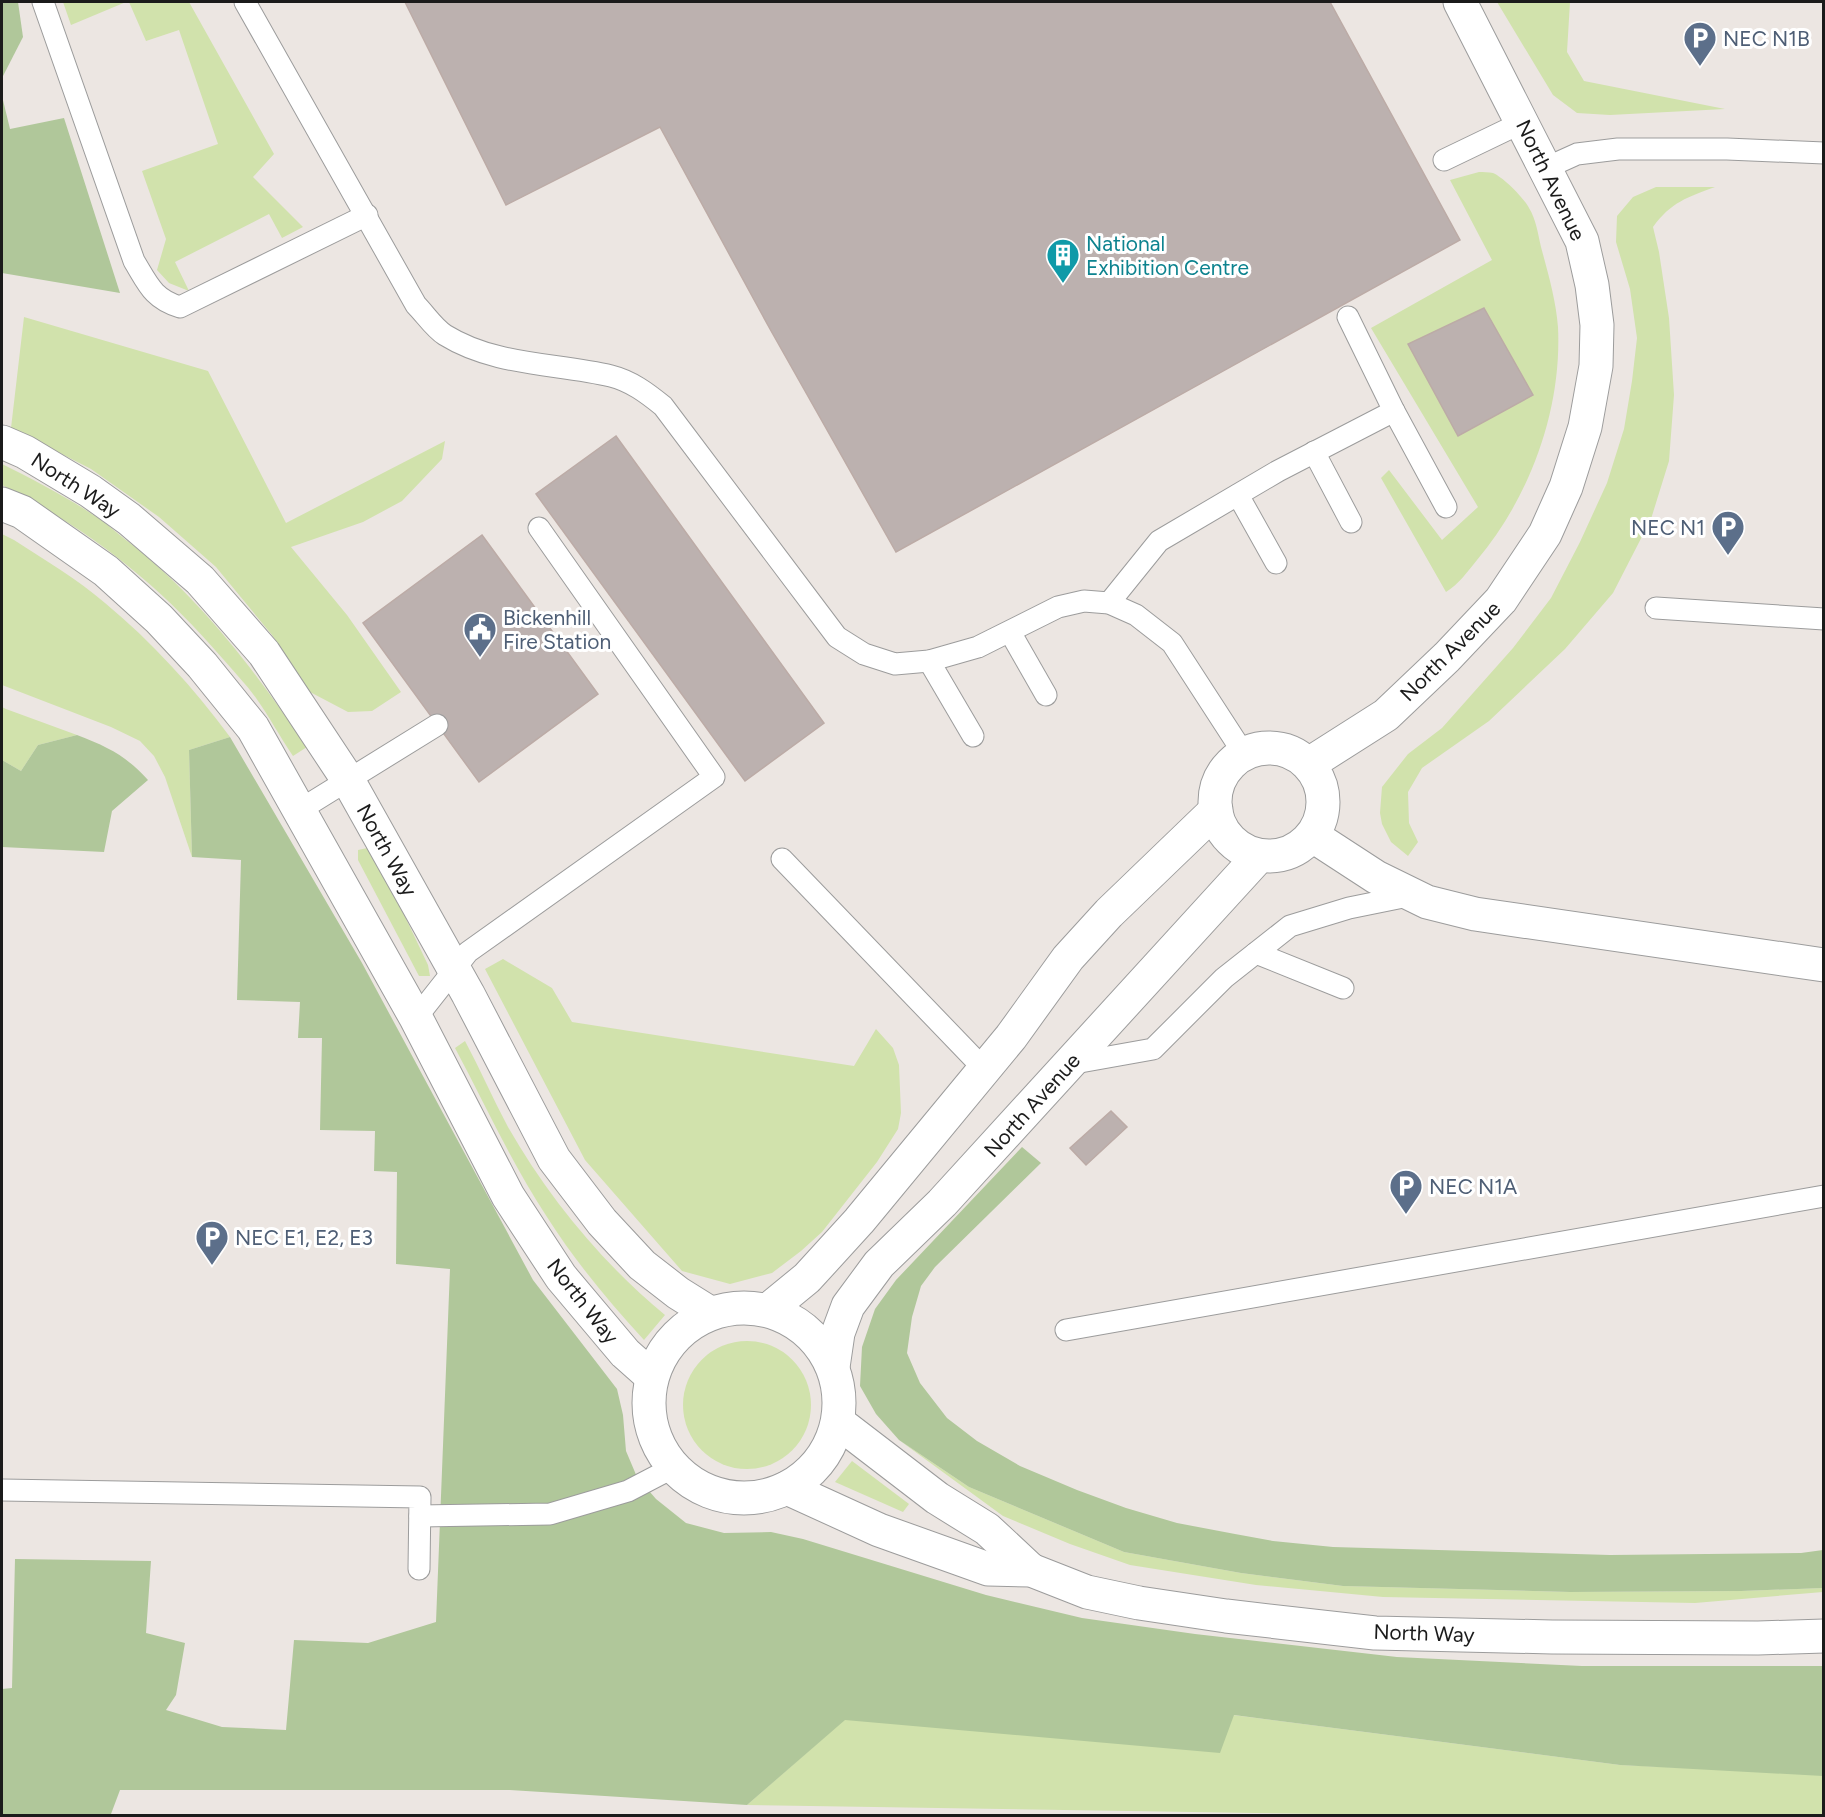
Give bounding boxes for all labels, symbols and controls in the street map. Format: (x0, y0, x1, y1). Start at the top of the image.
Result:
parking icon: NEC N1B (1682, 20, 1718, 67)
place label: NEC N1B (1723, 26, 1810, 51)
street label: North Avenue (1511, 115, 1591, 245)
place label: National Exhibition Centre (1086, 231, 1249, 280)
building icon: National Exhibition Centre (1045, 237, 1081, 284)
street label: North Way (27, 447, 125, 523)
parking icon: NEC N1 (1710, 509, 1746, 556)
place label: NEC N1 (1631, 515, 1705, 540)
street label: North Avenue (1395, 596, 1505, 706)
place label: Bickenhill Fire Station (503, 605, 611, 654)
public building icon: Bickenhill Fire Station (462, 611, 498, 658)
street label: North Way (352, 800, 422, 900)
street label: North Avenue (979, 1048, 1085, 1162)
parking icon: NEC N1A (1388, 1168, 1424, 1215)
place label: NEC N1A (1429, 1174, 1517, 1199)
parking icon: NEC E1, E2, E3 (194, 1219, 230, 1266)
place label: NEC E1, E2, E3 (235, 1225, 373, 1250)
street label: North Way (542, 1253, 624, 1349)
street label: North Way (1373, 1619, 1475, 1647)

